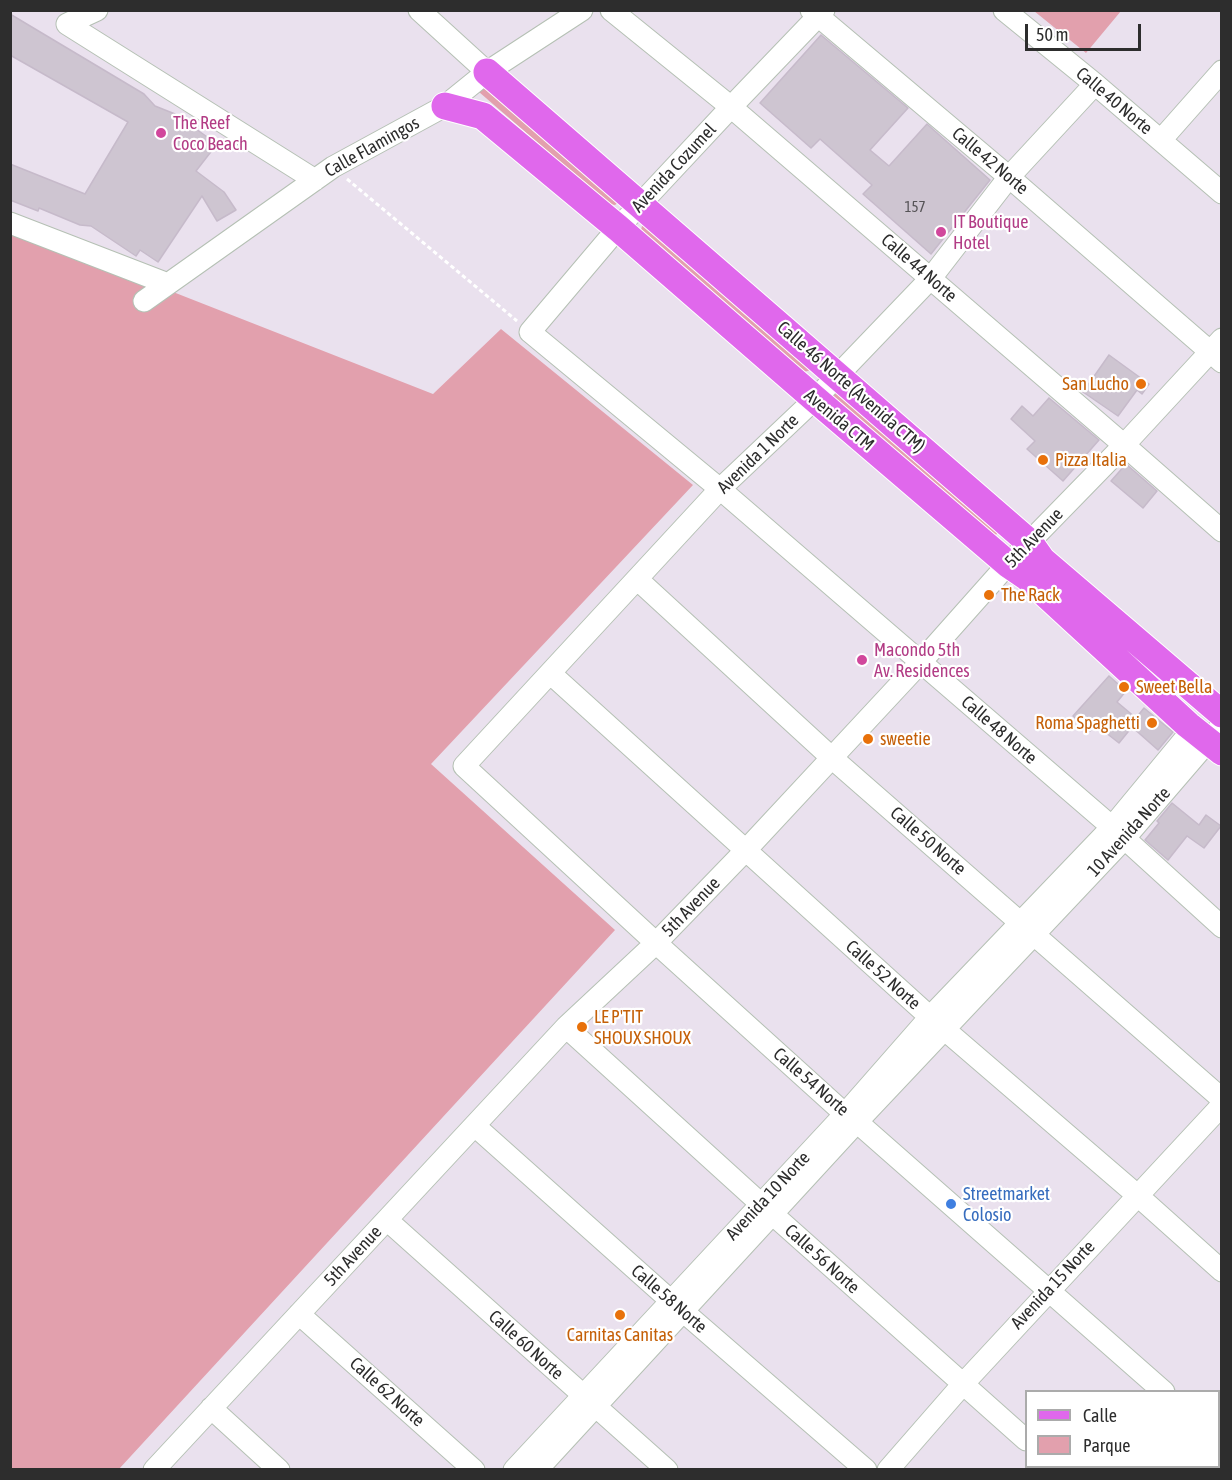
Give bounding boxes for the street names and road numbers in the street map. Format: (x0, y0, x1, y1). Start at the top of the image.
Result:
street label: Calle 40 Norte (1071, 63, 1157, 139)
street label: Calle Flamingos (321, 112, 423, 182)
street label: Avenida Cozumel (627, 119, 721, 217)
street label: Calle 42 Norte (947, 123, 1033, 199)
street label: Calle 44 Norte (877, 229, 961, 307)
street label: Calle 46 Norte (Avenida CTM) (773, 317, 929, 457)
street label: Avenida CTM (800, 385, 878, 455)
street label: Avenida 1 Norte (713, 410, 803, 498)
street label: 5th Avenue (1000, 504, 1068, 572)
street label: Calle 48 Norte (957, 691, 1041, 769)
street label: 10 Avenida Norte (1083, 783, 1175, 881)
street label: Calle 50 Norte (886, 802, 970, 880)
street label: 5th Avenue (657, 873, 725, 941)
street label: Calle 52 Norte (841, 936, 925, 1014)
street label: Calle 54 Norte (769, 1043, 853, 1121)
street label: Avenida 10 Norte (721, 1147, 815, 1245)
street label: Calle 56 Norte (780, 1220, 864, 1298)
street label: 5th Avenue (320, 1221, 386, 1291)
street label: Avenida 15 Norte (1006, 1236, 1100, 1334)
street label: Calle 58 Norte (627, 1260, 711, 1338)
street label: Calle 60 Norte (484, 1306, 568, 1384)
street label: Calle 62 Norte (345, 1353, 429, 1431)

